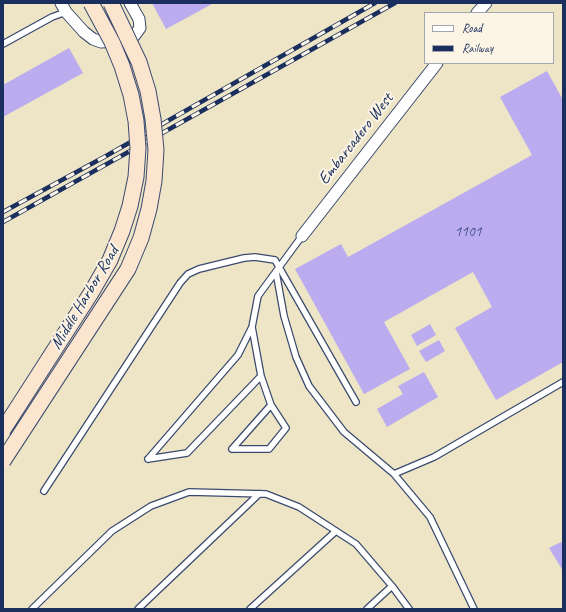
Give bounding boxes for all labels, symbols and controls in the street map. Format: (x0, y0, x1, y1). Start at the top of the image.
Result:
legend (424, 12, 554, 64)
text: Road (462, 20, 482, 36)
text: Railway (462, 40, 493, 56)
street label: Embarcadero West (314, 89, 398, 189)
house number: 1101 (455, 223, 481, 241)
street label: Middle Harbor Road (46, 243, 124, 353)

